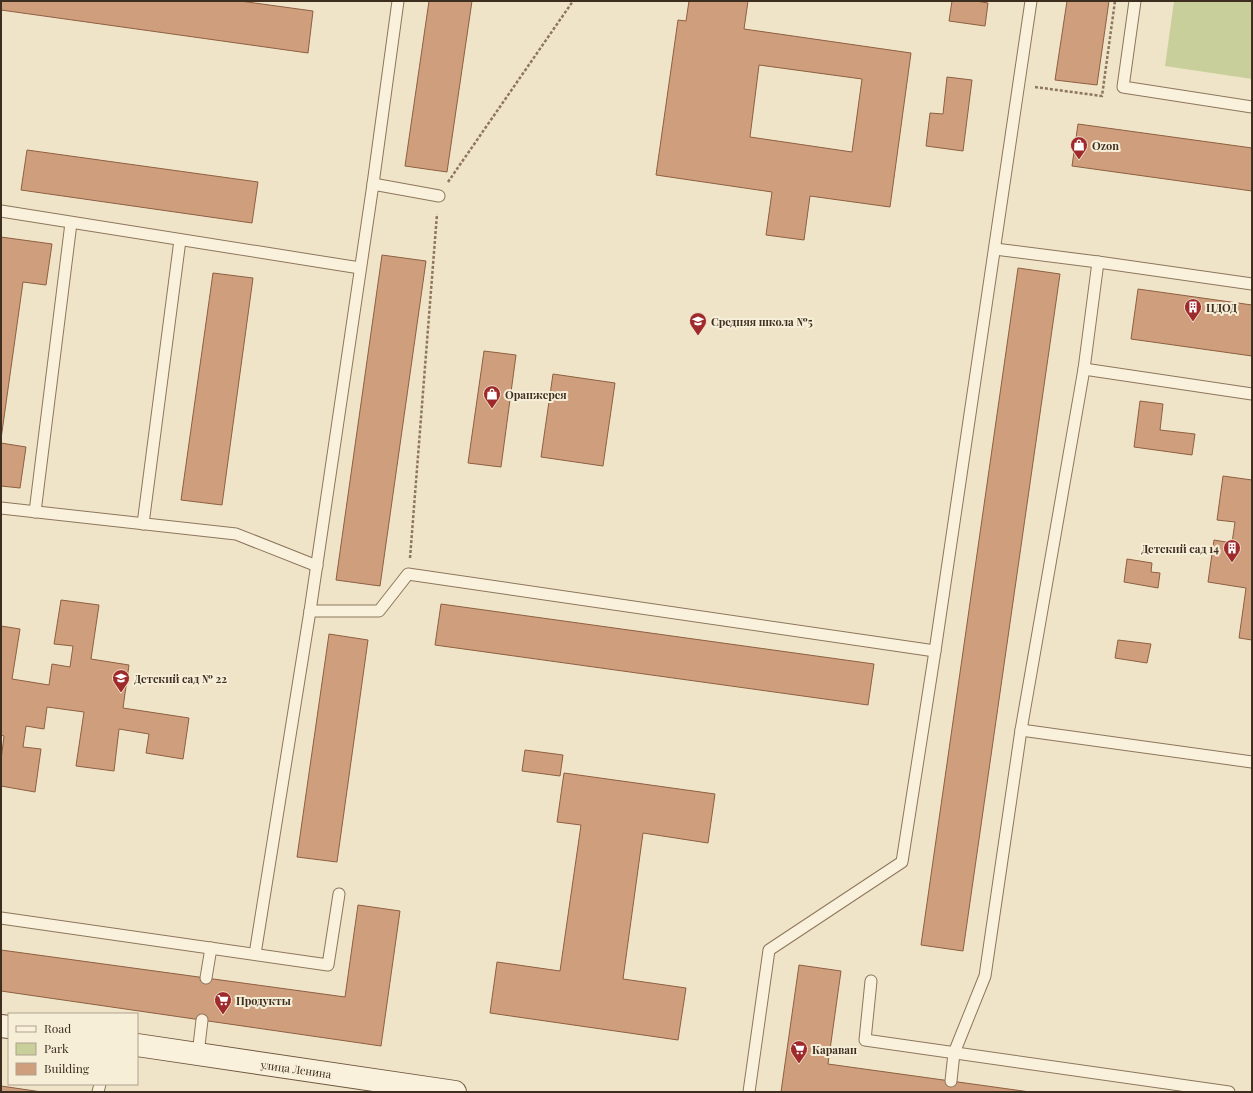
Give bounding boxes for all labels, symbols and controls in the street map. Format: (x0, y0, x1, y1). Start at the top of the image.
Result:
shop icon: Ozon (1069, 135, 1089, 160)
place label: Ozon (1092, 138, 1119, 153)
building icon: ЦДОД (1183, 297, 1203, 322)
place label: ЦДОД (1206, 300, 1238, 315)
school or university icon: Средняя школа №5 (688, 311, 708, 336)
place label: Средняя школа №5 (711, 314, 813, 329)
shop icon: Оранжерея (482, 384, 502, 409)
place label: Оранжерея (505, 387, 567, 402)
building icon: Детский сад 14 (1222, 538, 1242, 563)
place label: Детский сад 14 (1141, 541, 1219, 556)
school or university icon: Детский сад № 22 (111, 668, 131, 693)
place label: Детский сад № 22 (134, 671, 227, 686)
supermarket icon: Продукты (213, 990, 233, 1015)
place label: Продукты (236, 993, 291, 1008)
legend (8, 1013, 138, 1085)
text: Road (44, 1020, 71, 1036)
supermarket icon: Караван (789, 1039, 809, 1064)
text: Park (44, 1040, 69, 1056)
place label: Караван (812, 1042, 857, 1057)
street label: улица Ленина (259, 1056, 333, 1081)
text: Building (44, 1060, 90, 1076)

